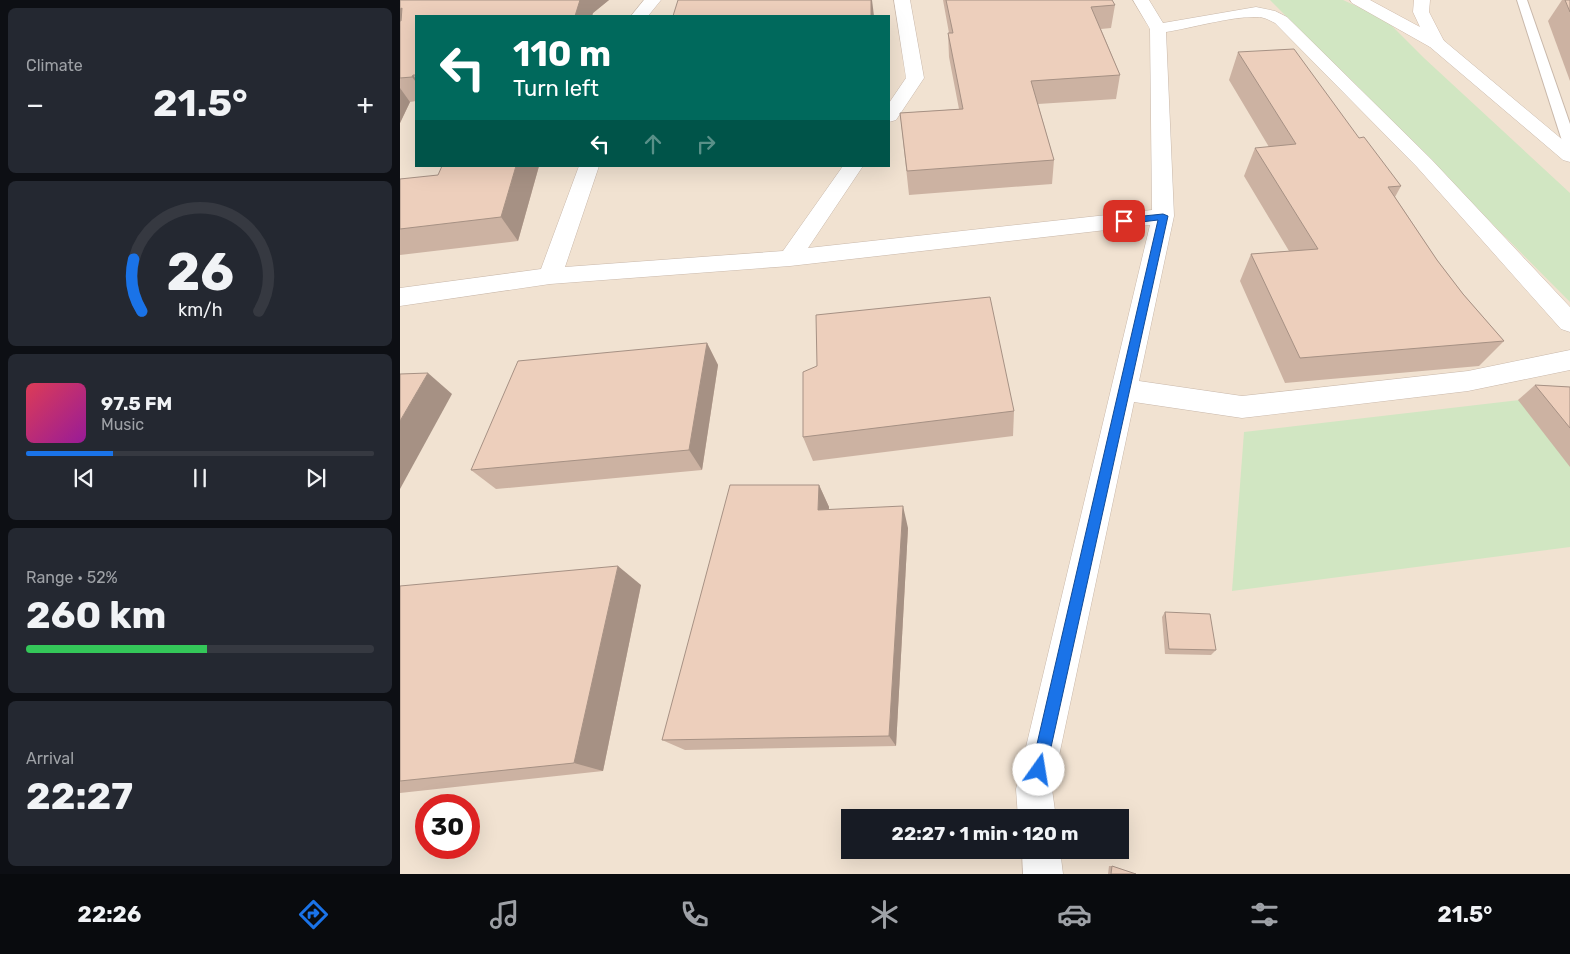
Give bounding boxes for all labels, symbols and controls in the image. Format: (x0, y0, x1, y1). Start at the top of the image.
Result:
text: 110 m (513, 33, 611, 75)
icon: left (430, 35, 495, 100)
text: Climate (26, 56, 83, 75)
text: Turn left (513, 75, 599, 102)
text: 21.5° (153, 80, 248, 126)
text: − (26, 88, 44, 121)
text: + (357, 88, 374, 121)
icon: left (586, 130, 614, 158)
icon: ahead (639, 130, 667, 158)
icon: right (692, 130, 720, 158)
pin (1103, 200, 1145, 242)
icon: arrive (1110, 207, 1138, 235)
text: 26 (166, 241, 234, 303)
text: km/h (178, 299, 222, 320)
text: 97.5 FM (101, 392, 172, 415)
text: Music (101, 415, 144, 434)
icon: previous (70, 464, 98, 492)
icon: pause (186, 464, 214, 492)
icon: next (302, 464, 330, 492)
text: Range · 52% (26, 568, 118, 587)
text: 260 km (26, 592, 166, 638)
position arrow (1012, 743, 1064, 795)
text: Arrival (26, 749, 74, 768)
text: 22:27 (26, 773, 133, 819)
speed limit sign: 30 (415, 794, 480, 859)
text: 22:27 · 1 min · 120 m (892, 822, 1078, 845)
icon: directions (296, 897, 331, 932)
icon: music (487, 897, 522, 932)
icon: phone (677, 897, 712, 932)
icon: climate (867, 897, 902, 932)
icon: car (1057, 897, 1092, 932)
icon: filters (1247, 897, 1282, 932)
text: 22:26 (78, 901, 141, 928)
text: 21.5° (1438, 901, 1492, 928)

